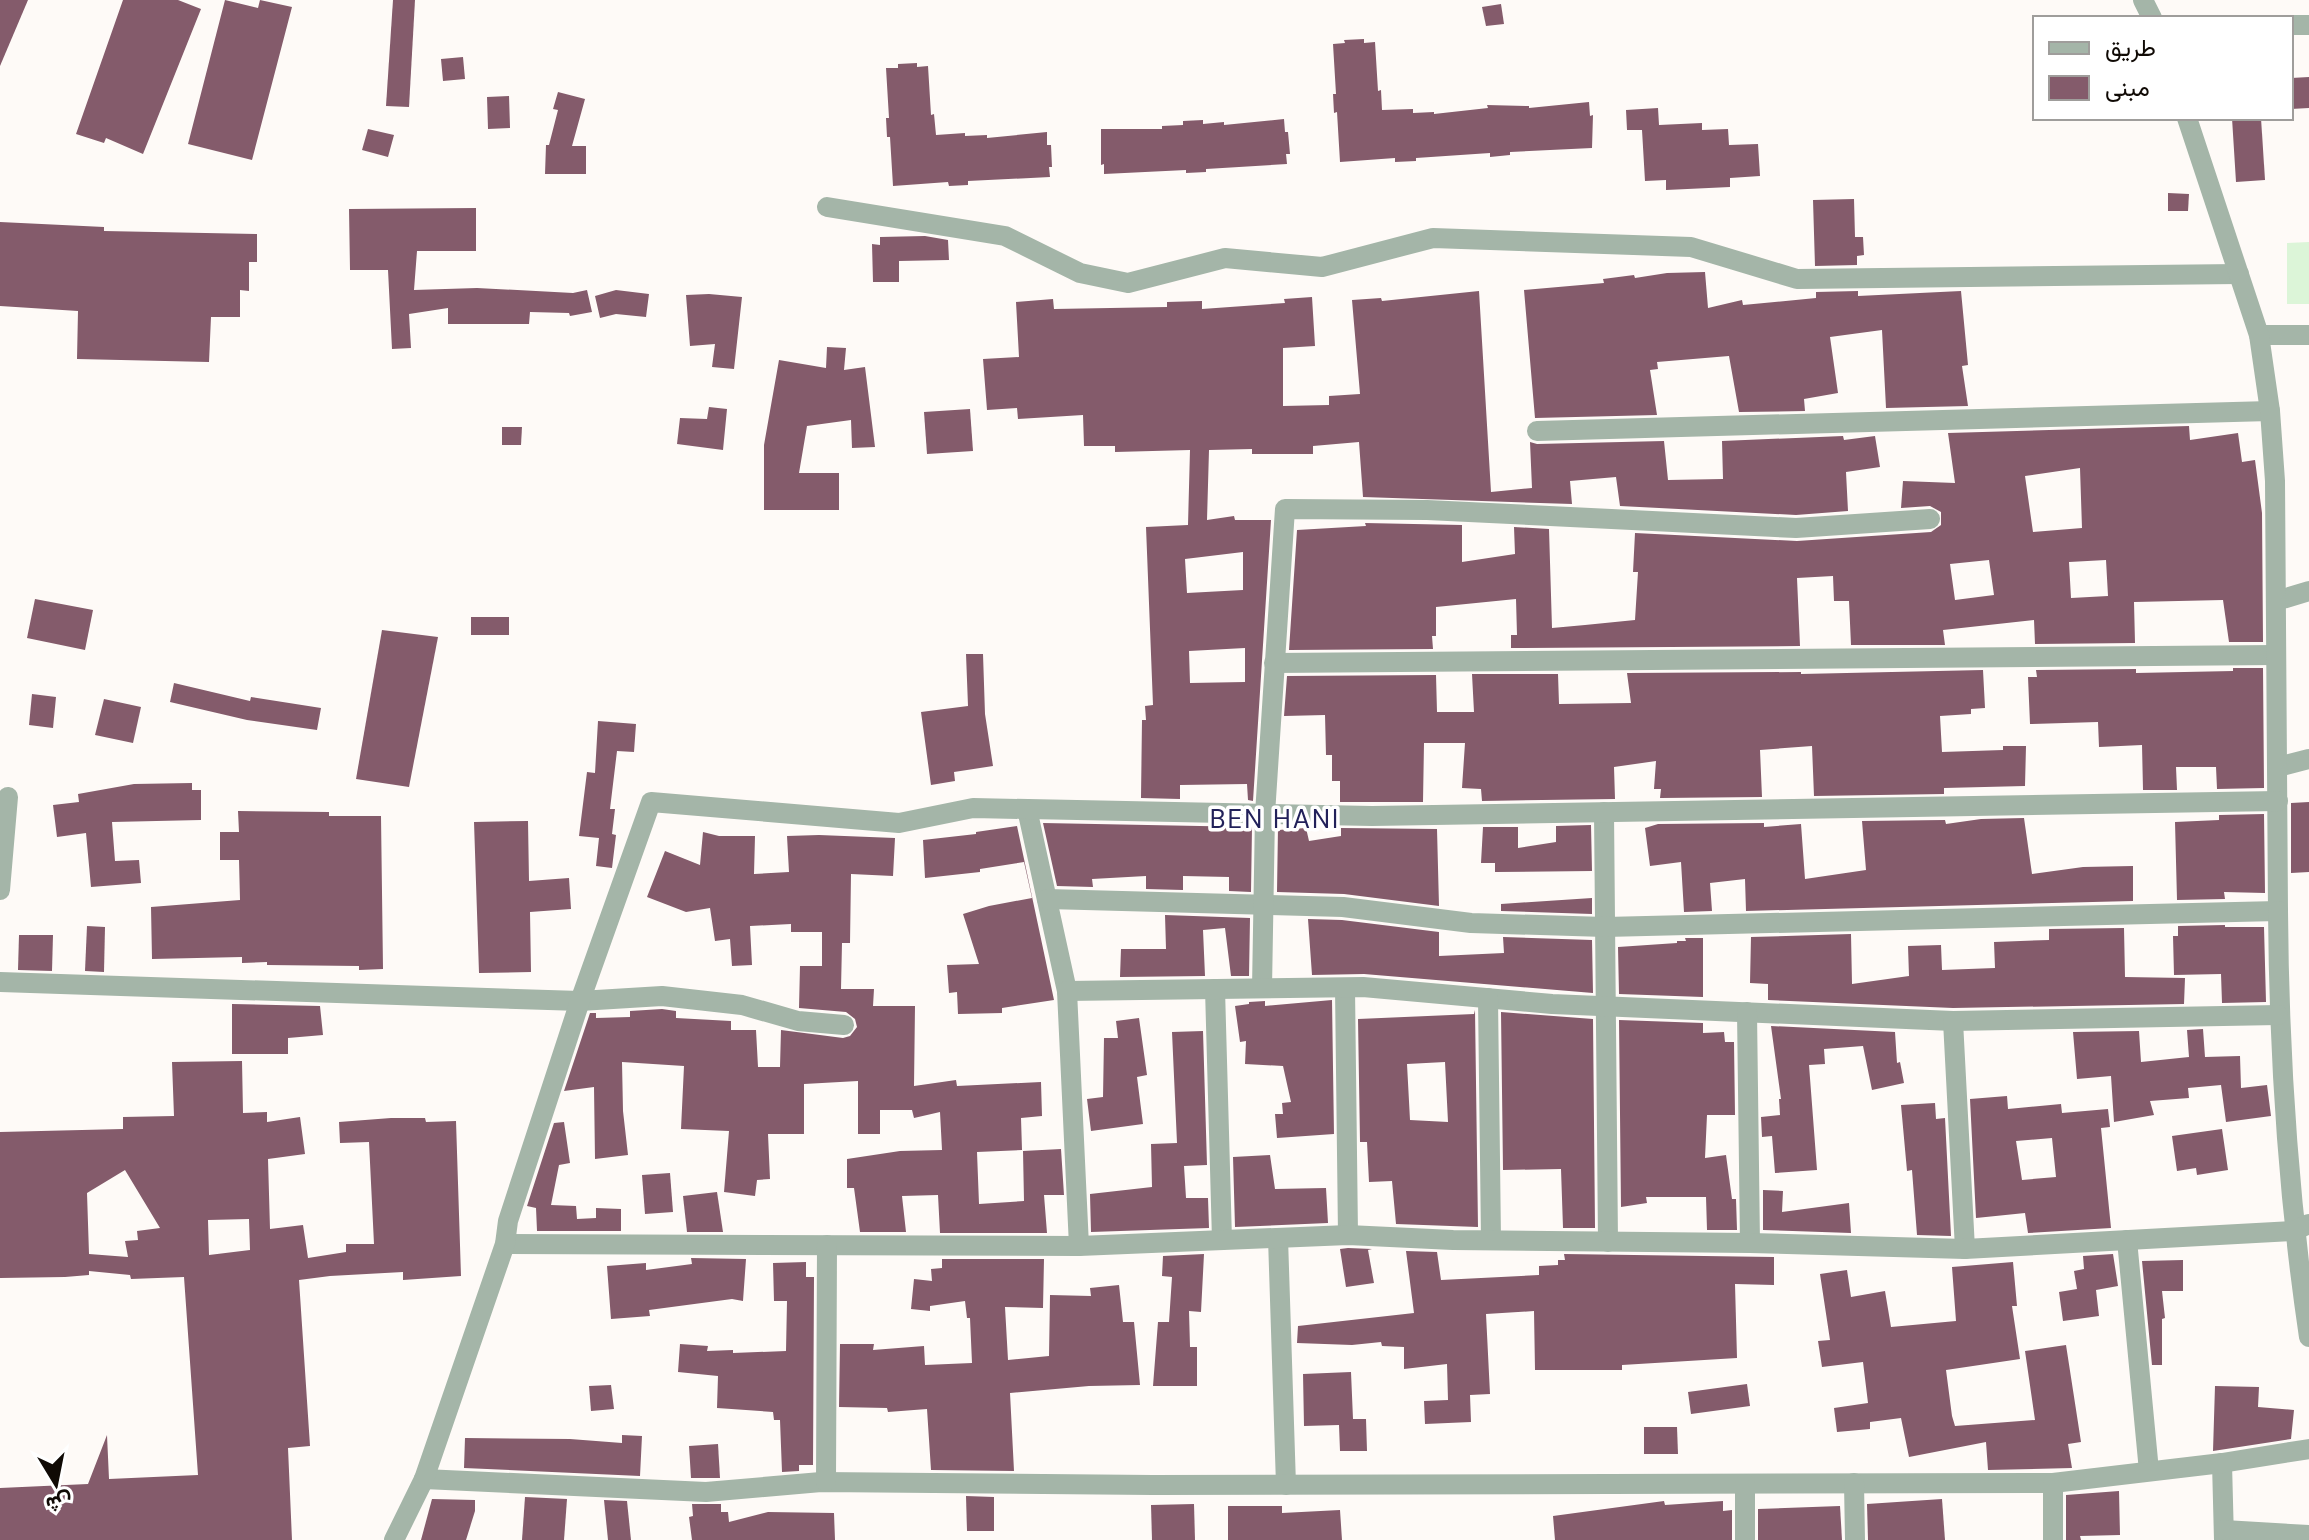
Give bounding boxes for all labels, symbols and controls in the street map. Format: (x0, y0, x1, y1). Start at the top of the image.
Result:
legend (2033, 16, 2293, 120)
text: طريق (2105, 32, 2156, 63)
text: مبنى (2105, 72, 2150, 103)
district label: BEN HANI (1210, 802, 1340, 836)
north arrow (16, 1444, 96, 1524)
text: ش (44, 1487, 75, 1520)

